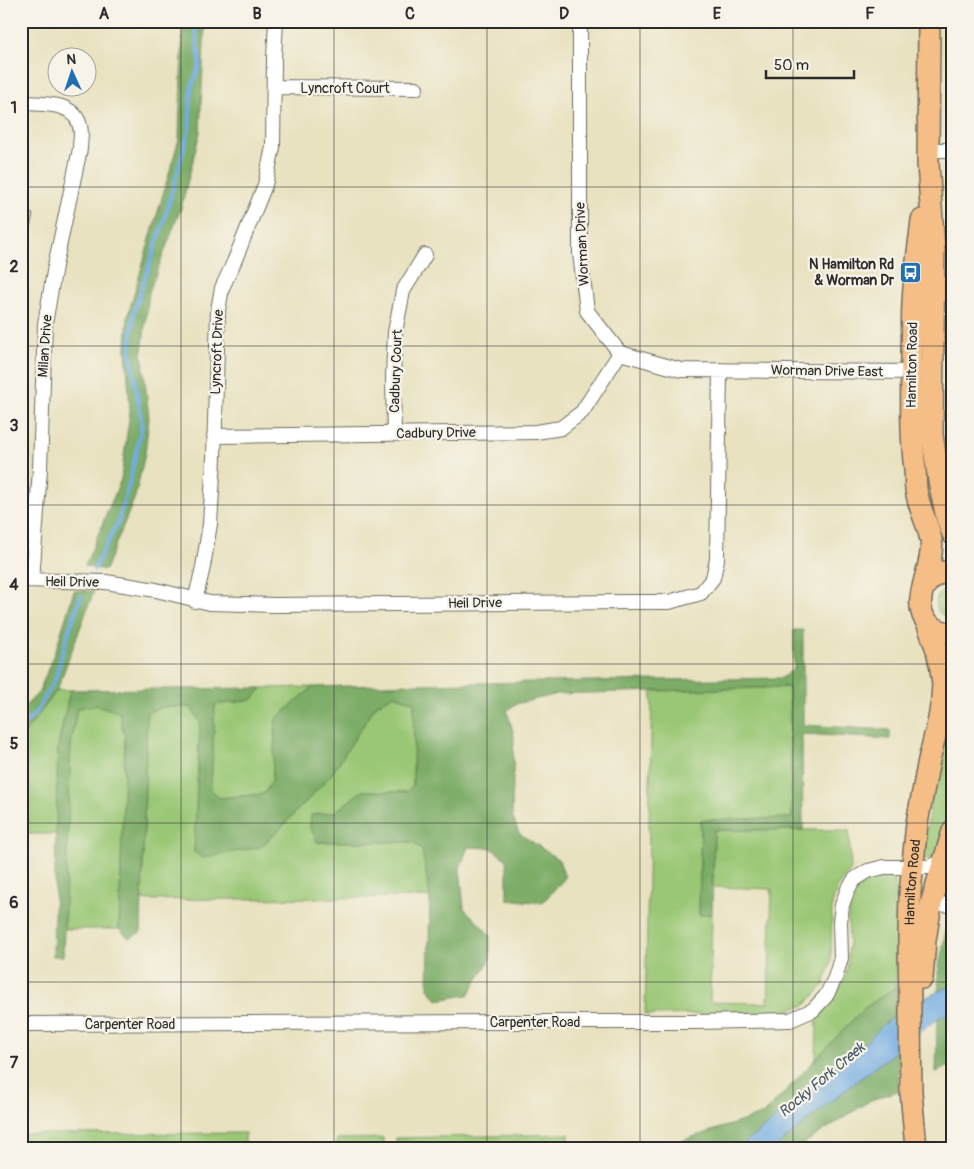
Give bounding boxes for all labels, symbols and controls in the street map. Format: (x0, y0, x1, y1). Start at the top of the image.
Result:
text: A (99, 4, 110, 24)
text: B (252, 4, 262, 24)
text: C (405, 4, 415, 24)
text: D (559, 4, 569, 24)
text: E (713, 4, 722, 24)
text: F (865, 4, 875, 24)
north arrow (48, 48, 98, 98)
scale bar (766, 48, 854, 80)
text: N (66, 51, 77, 68)
text: 50 m (774, 56, 809, 75)
street label: Lyncroft Court (300, 80, 390, 97)
text: 1 (11, 98, 17, 118)
street label: Worman Drive (571, 202, 593, 286)
place label: N Hamilton Rd & Worman Dr (809, 256, 895, 289)
text: 2 (10, 257, 19, 277)
bus stop icon: N Hamilton Rd & Worman Dr (898, 260, 922, 284)
street label: Lyncroft Drive (207, 309, 227, 395)
street label: Milan Drive (34, 314, 56, 378)
street label: Hamilton Road (903, 321, 921, 408)
street label: Cadbury Court (386, 328, 406, 413)
street label: Worman Drive East (771, 362, 884, 380)
text: 3 (10, 416, 19, 436)
street label: Cadbury Drive (396, 424, 476, 442)
street label: Heil Drive (45, 573, 99, 591)
text: 4 (9, 575, 19, 595)
street label: Heil Drive (448, 594, 502, 612)
text: 5 (10, 734, 19, 754)
street label: Hamilton Road (901, 838, 924, 926)
text: 6 (9, 893, 19, 913)
street label: Carpenter Road (490, 1014, 581, 1031)
street label: Carpenter Road (85, 1016, 176, 1033)
water label: Rocky Fork Creek (775, 1037, 870, 1122)
text: 7 (10, 1053, 19, 1073)

